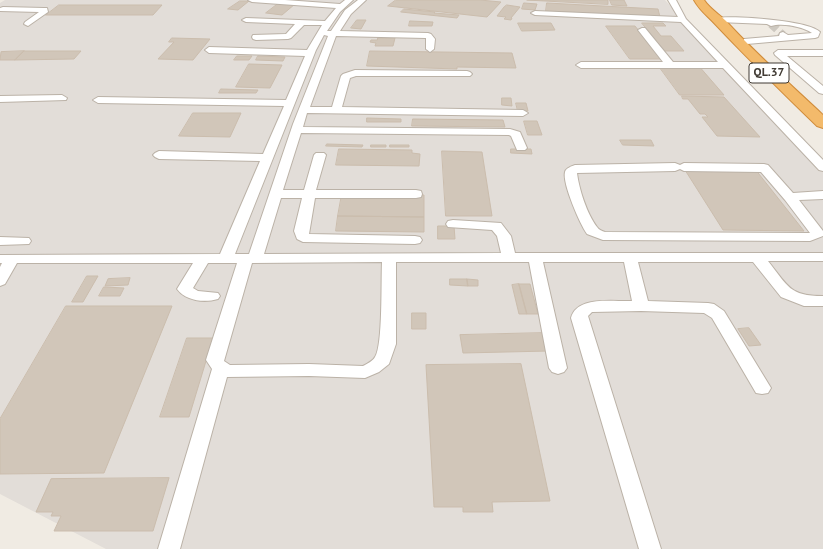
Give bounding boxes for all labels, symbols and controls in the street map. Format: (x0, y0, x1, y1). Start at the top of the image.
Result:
road number: QL.37 (749, 63, 789, 83)

